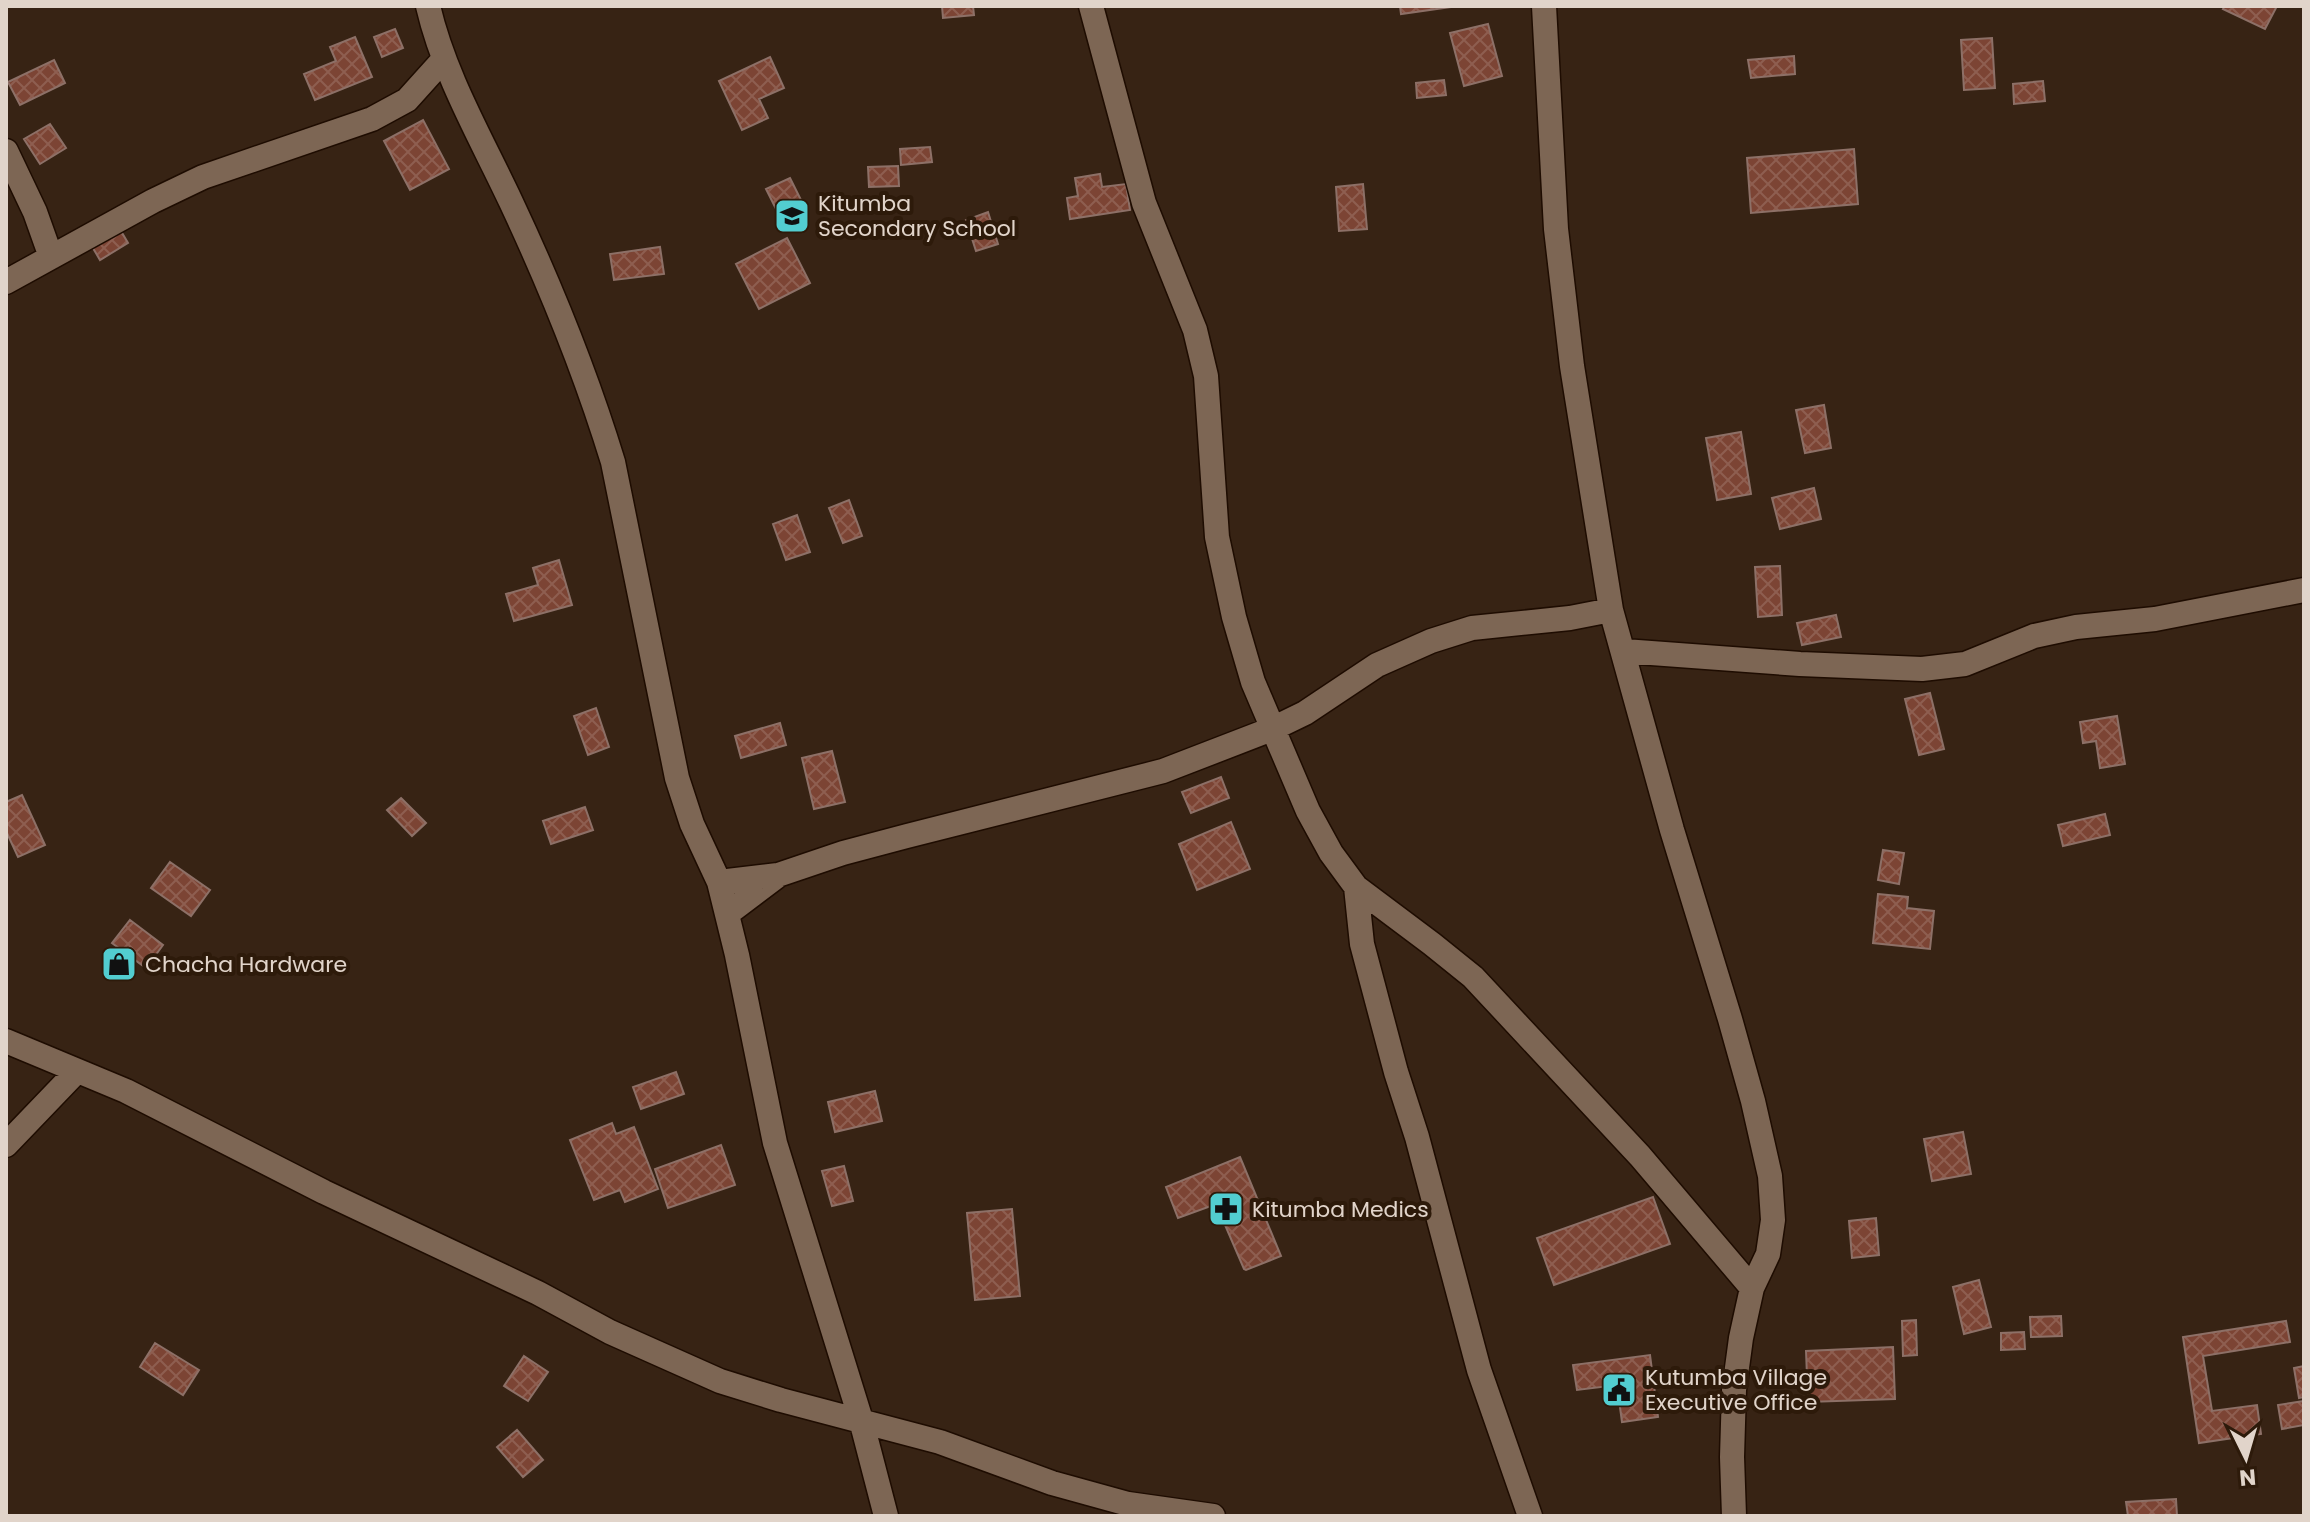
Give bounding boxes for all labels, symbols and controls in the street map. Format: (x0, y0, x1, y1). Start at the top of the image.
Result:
place label: Kitumba Secondary School (818, 188, 1016, 244)
school or university icon: Kitumba Secondary School (773, 197, 811, 235)
shop icon: Chacha Hardware (100, 945, 138, 983)
place label: Chacha Hardware (145, 949, 347, 980)
pharmacy icon: Kitumba Medics (1207, 1190, 1245, 1228)
place label: Kitumba Medics (1252, 1194, 1429, 1225)
place label: Kutumba Village Executive Office (1645, 1362, 1827, 1418)
public building icon: Kutumba Village Executive Office (1600, 1371, 1638, 1409)
north arrow (2206, 1418, 2286, 1498)
text: N (2238, 1461, 2257, 1494)

